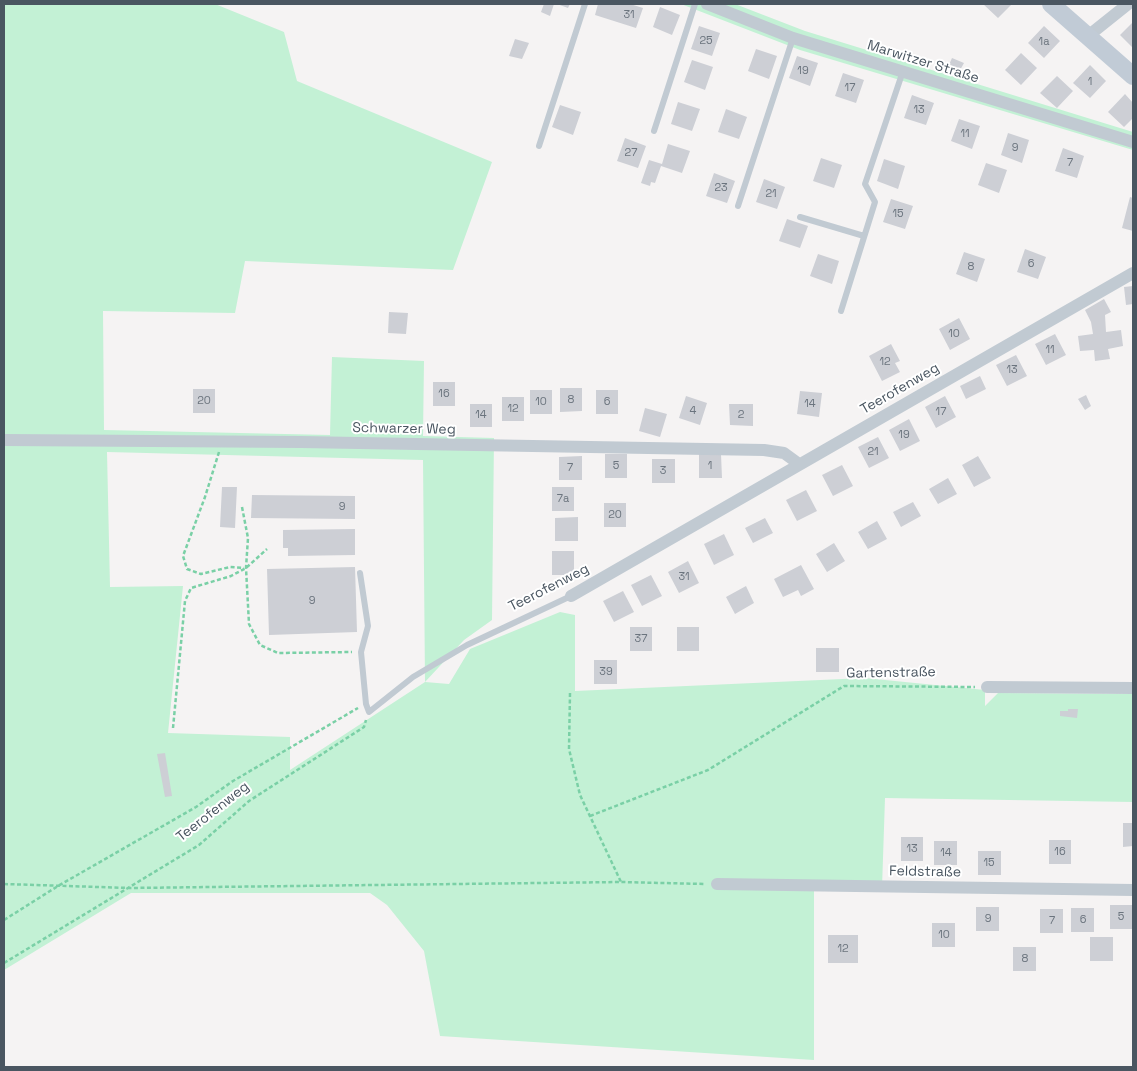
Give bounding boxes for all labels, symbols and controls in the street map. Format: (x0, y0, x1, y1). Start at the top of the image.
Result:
house number: 31 (623, 8, 635, 22)
house number: 25 (699, 34, 713, 48)
house number: 1a (1039, 35, 1049, 49)
street label: Marwitzer Straße (865, 37, 981, 87)
house number: 19 (797, 64, 809, 78)
house number: 1 (1088, 75, 1092, 89)
house number: 17 (845, 81, 855, 95)
house number: 13 (913, 103, 925, 117)
house number: 11 (960, 127, 970, 141)
house number: 9 (1012, 141, 1018, 155)
house number: 27 (625, 146, 637, 160)
house number: 7 (1067, 156, 1073, 170)
house number: 23 (714, 181, 728, 195)
house number: 21 (765, 187, 777, 201)
house number: 15 (892, 207, 904, 221)
house number: 6 (1028, 257, 1034, 271)
house number: 8 (968, 260, 974, 274)
house number: 10 (948, 327, 960, 341)
house number: 11 (1045, 343, 1055, 357)
house number: 12 (879, 355, 891, 369)
street label: Teerofenweg (858, 360, 942, 418)
house number: 13 (1006, 363, 1018, 377)
house number: 16 (438, 387, 450, 401)
house number: 8 (568, 393, 574, 407)
house number: 20 (197, 394, 211, 408)
house number: 10 (535, 395, 547, 409)
house number: 6 (604, 395, 610, 409)
house number: 14 (804, 397, 816, 411)
house number: 12 (507, 402, 519, 416)
house number: 4 (690, 404, 696, 418)
house number: 17 (936, 405, 946, 419)
house number: 14 (475, 408, 487, 422)
house number: 2 (738, 408, 744, 422)
street label: Schwarzer Weg (352, 420, 456, 438)
house number: 19 (898, 428, 910, 442)
house number: 21 (867, 445, 879, 459)
house number: 5 (613, 459, 619, 473)
house number: 1 (708, 459, 712, 473)
house number: 7 (567, 461, 573, 475)
house number: 3 (660, 464, 666, 478)
house number: 7a (557, 492, 569, 506)
house number: 9 (339, 500, 345, 514)
house number: 20 (608, 508, 622, 522)
street label: Teerofenweg (506, 561, 592, 615)
house number: 31 (678, 570, 690, 584)
house number: 9 (309, 594, 315, 608)
house number: 37 (635, 632, 647, 646)
street label: Gartenstraße (846, 664, 936, 682)
house number: 39 (599, 665, 613, 679)
street label: Teerofenweg (173, 778, 253, 846)
house number: 13 (906, 842, 918, 856)
house number: 16 (1054, 845, 1066, 859)
house number: 14 (940, 846, 952, 860)
house number: 15 (983, 856, 995, 870)
street label: Feldstraße (889, 863, 961, 881)
house number: 5 (1118, 910, 1124, 924)
house number: 9 (985, 912, 991, 926)
house number: 6 (1080, 913, 1086, 927)
house number: 7 (1049, 914, 1055, 928)
house number: 10 (938, 928, 950, 942)
house number: 12 (837, 942, 849, 956)
house number: 8 (1022, 952, 1028, 966)

